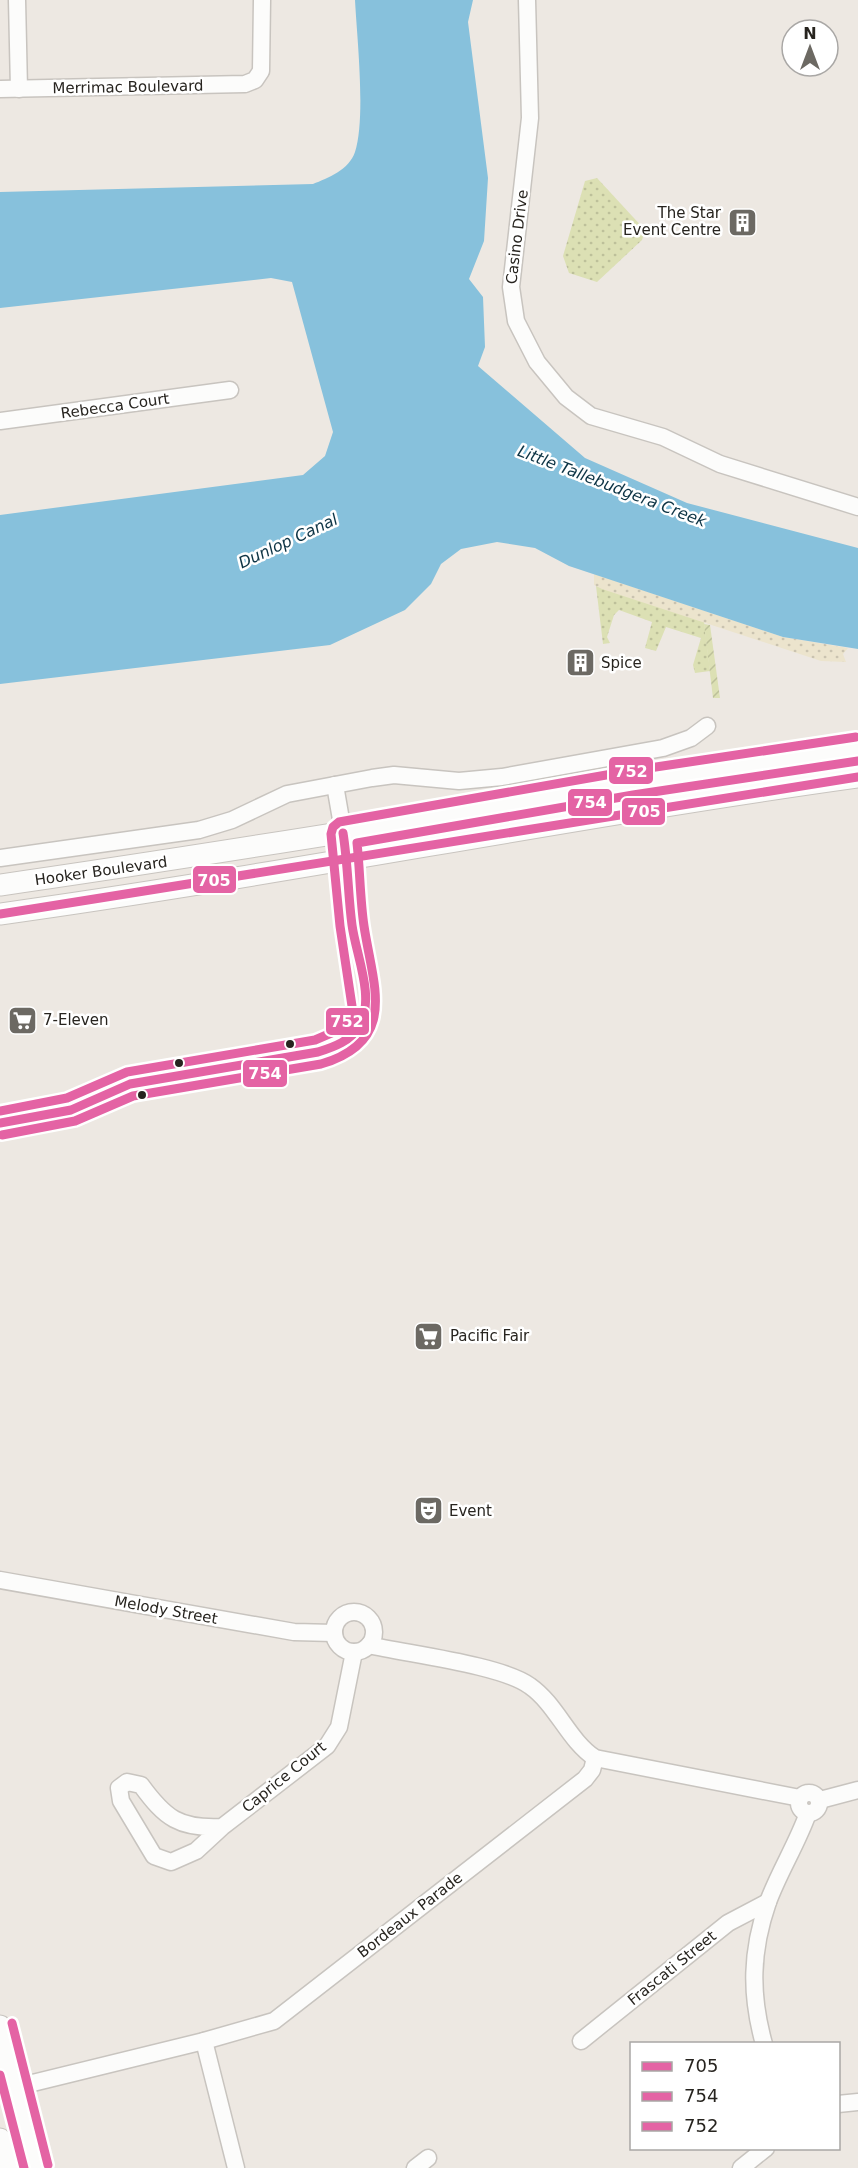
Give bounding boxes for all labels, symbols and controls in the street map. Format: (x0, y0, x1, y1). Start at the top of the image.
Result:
north arrow (780, 18, 840, 78)
text: N (803, 24, 817, 43)
street label: Merrimac Boulevard (52, 77, 204, 97)
street label: Casino Drive (502, 189, 532, 285)
place label: The Star Event Centre (623, 204, 722, 239)
building icon: The Star Event Centre (726, 206, 758, 238)
street label: Rebecca Court (60, 389, 171, 423)
water label: Little Tallebudgera Creek (515, 441, 710, 531)
water label: Dunlop Canal (235, 509, 341, 572)
building icon: Spice (564, 647, 596, 679)
place label: Spice (601, 654, 642, 672)
line badge: 752 (608, 756, 654, 785)
text: 752 (614, 762, 648, 781)
line badge: 754 (567, 788, 613, 817)
text: 754 (573, 793, 607, 812)
line badge: 705 (621, 797, 666, 826)
text: 705 (627, 802, 661, 821)
street label: Hooker Boulevard (33, 853, 169, 889)
line badge: 705 (192, 865, 237, 894)
text: 705 (197, 871, 231, 890)
supermarket icon: 7-Eleven (6, 1004, 38, 1036)
line badge: 752 (325, 1007, 370, 1036)
place label: 7-Eleven (43, 1011, 108, 1029)
text: 752 (330, 1012, 364, 1031)
unlabelled marker (284, 1038, 296, 1050)
unlabelled marker (173, 1057, 185, 1069)
line badge: 754 (242, 1059, 288, 1088)
text: 754 (248, 1064, 282, 1083)
unlabelled marker (136, 1089, 148, 1101)
supermarket icon: Pacific Fair (413, 1320, 445, 1352)
place label: Pacific Fair (450, 1327, 530, 1345)
theatre icon: Event (412, 1495, 444, 1527)
place label: Event (449, 1502, 492, 1520)
street label: Melody Street (113, 1592, 219, 1628)
street label: Caprice Court (238, 1738, 330, 1816)
street label: Bordeaux Parade (354, 1868, 466, 1962)
street label: Frascati Street (624, 1927, 720, 2009)
legend (630, 2042, 840, 2150)
text: 705 (684, 2055, 718, 2076)
text: 754 (684, 2085, 718, 2106)
text: 752 (684, 2115, 718, 2136)

